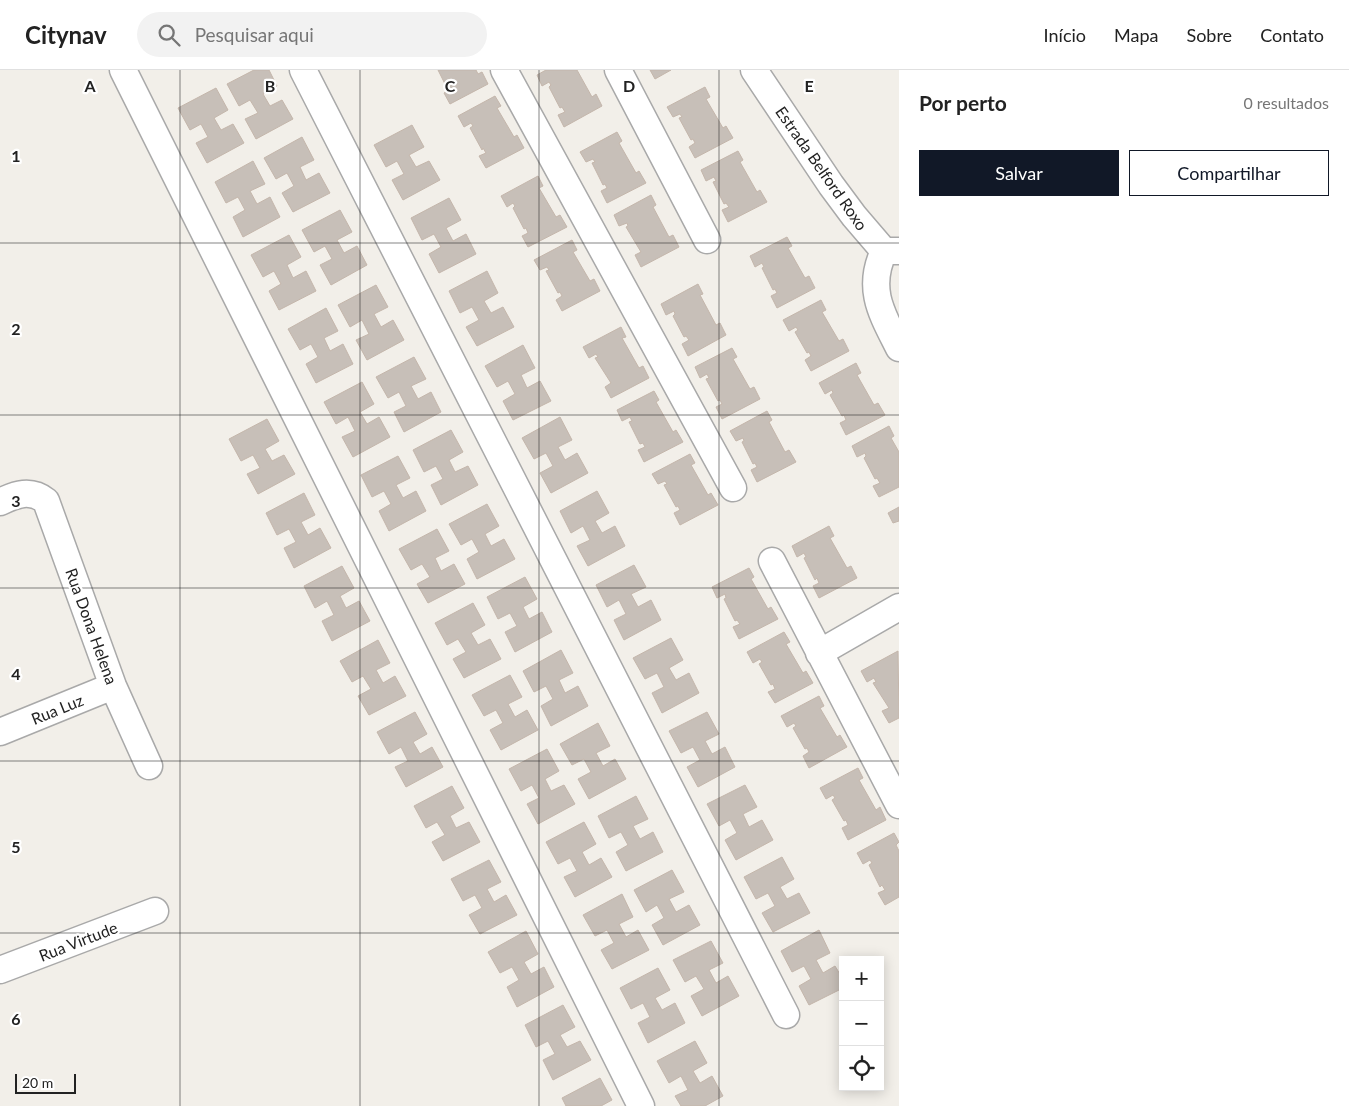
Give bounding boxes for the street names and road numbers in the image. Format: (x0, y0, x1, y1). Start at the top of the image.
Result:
street label: Estrada Belford Roxo (772, 102, 872, 234)
street label: Rua Dona Helena (62, 565, 122, 687)
street label: Rua Luz (28, 690, 86, 728)
street label: Rua Virtude (36, 917, 120, 965)

